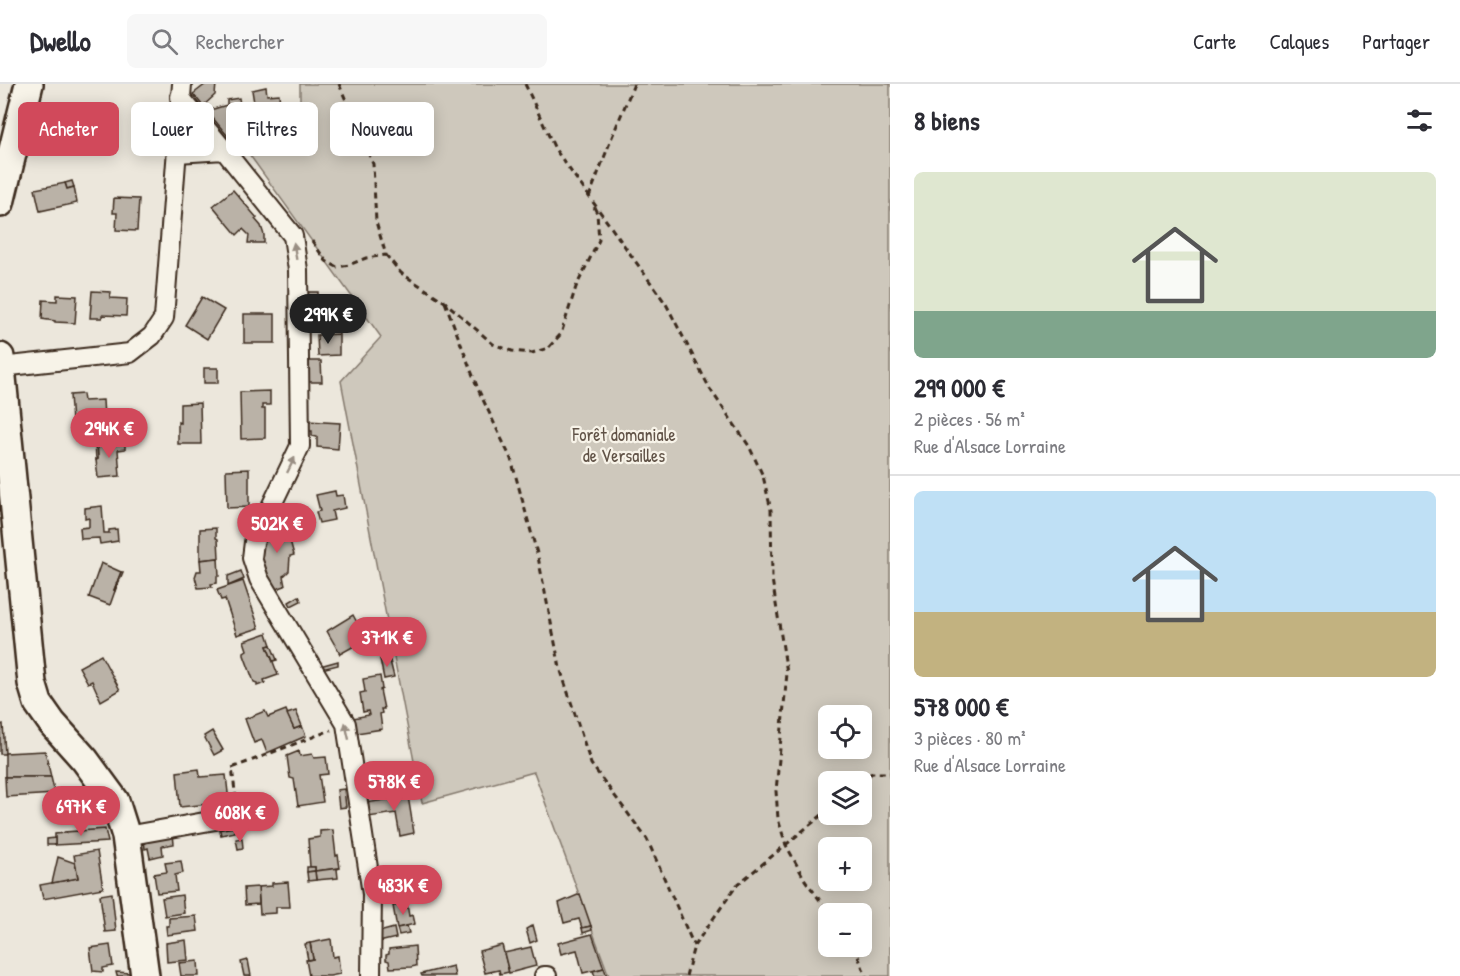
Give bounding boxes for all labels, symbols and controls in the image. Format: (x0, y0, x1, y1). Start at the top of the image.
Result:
search box (127, 14, 547, 68)
text: Dwello (30, 22, 91, 60)
icon: search (148, 25, 181, 58)
text: Rechercher (196, 26, 285, 56)
text: Carte (1193, 27, 1236, 56)
text: Calques (1269, 27, 1329, 56)
text: Partager (1362, 27, 1430, 56)
chip: Acheter (18, 102, 119, 156)
chip: Louer (131, 102, 214, 156)
chip: Filtres (226, 102, 318, 156)
chip: Nouveau (330, 102, 434, 156)
text: 8 biens (914, 103, 980, 138)
icon: filters (1403, 104, 1436, 137)
icon: home (1121, 211, 1229, 319)
one-way arrow (291, 241, 300, 260)
pin: 299K € (279, 294, 377, 345)
text: 299K € (304, 300, 352, 327)
text: 299 000 € (914, 370, 1005, 405)
text: 2 pièces · 56 m² (914, 405, 1025, 432)
pin: 294K € (60, 408, 158, 459)
text: 294K € (85, 414, 133, 441)
park label: Forêt domaniale de Versailles (571, 422, 676, 468)
text: Rue d'Alsace Lorraine (914, 432, 1066, 459)
one-way arrow (287, 456, 296, 473)
pin: 502K € (228, 503, 326, 554)
text: 502K € (251, 509, 303, 536)
icon: home (1121, 530, 1229, 638)
pin: 371K € (338, 617, 436, 668)
text: 371K € (362, 623, 412, 650)
text: 578 000 € (914, 689, 1009, 724)
map controls (818, 705, 872, 957)
button: locate (818, 705, 872, 759)
one-way arrow (341, 722, 351, 740)
text: 3 pièces · 80 m² (914, 724, 1026, 751)
text: Rue d'Alsace Lorraine (914, 751, 1066, 778)
pin: 578K € (345, 761, 443, 812)
text: 578K € (368, 767, 420, 794)
button: layers (818, 771, 872, 825)
pin: 697K € (32, 786, 130, 837)
text: 697K € (56, 792, 106, 819)
pin: 608K € (191, 792, 289, 843)
text: 608K € (215, 798, 265, 825)
button: + (818, 837, 872, 891)
pin: 483K € (354, 865, 452, 916)
text: 483K € (378, 871, 428, 898)
button: − (818, 903, 872, 957)

